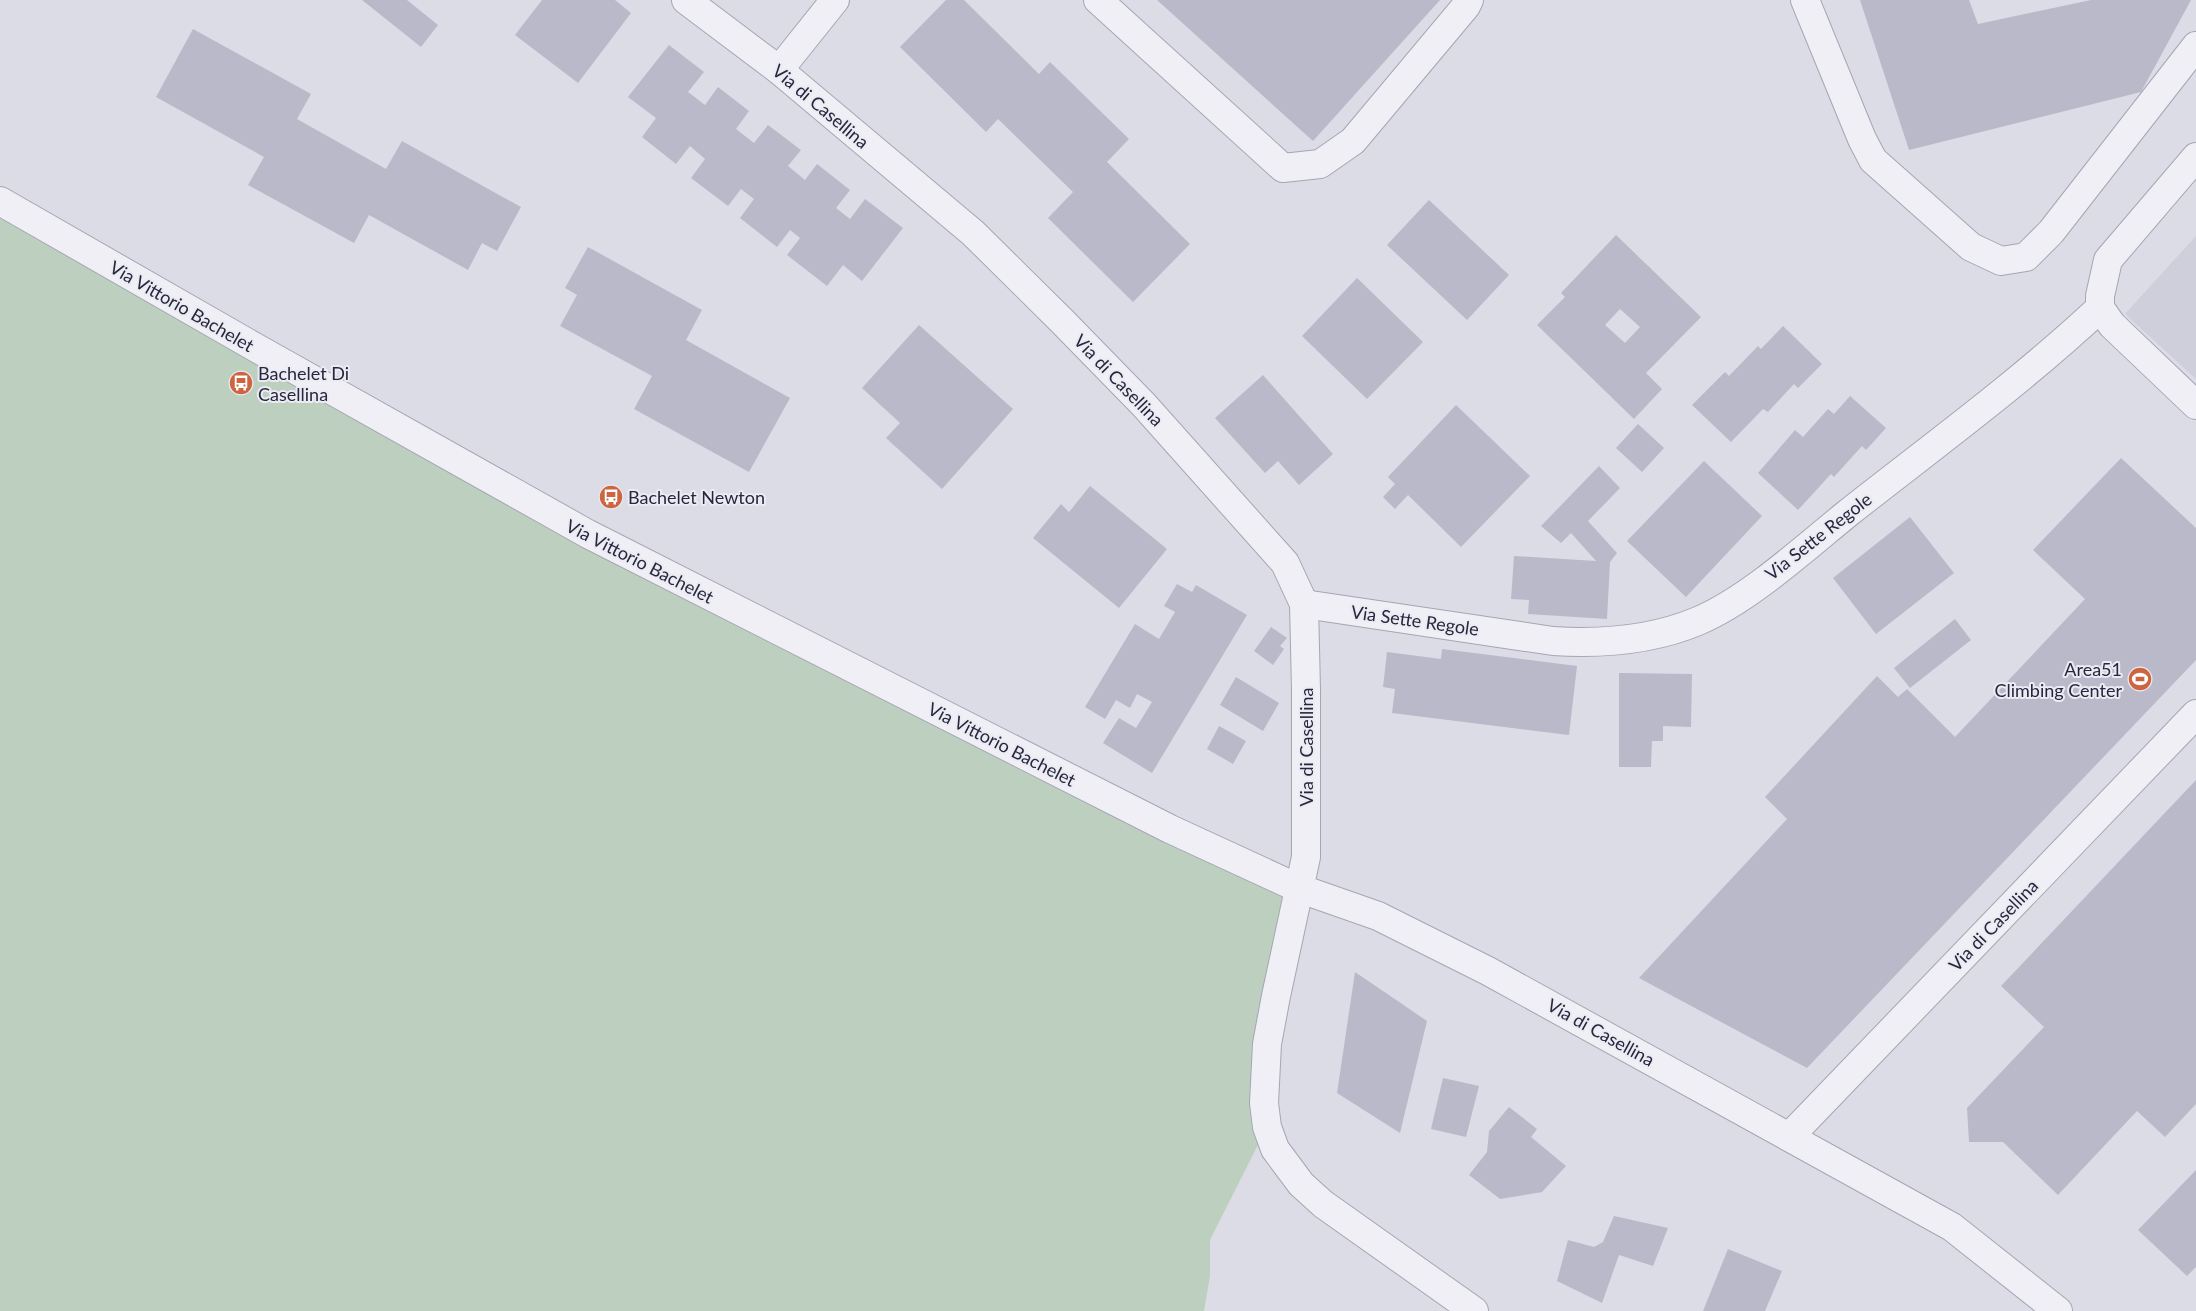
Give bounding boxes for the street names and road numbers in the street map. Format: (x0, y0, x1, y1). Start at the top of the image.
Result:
street label: Via di Casellina (768, 59, 874, 153)
street label: Via Vittorio Bachelet (106, 256, 258, 356)
street label: Via di Casellina (1070, 330, 1168, 430)
street label: Via Sette Regole (1760, 488, 1876, 584)
street label: Via Vittorio Bachelet (562, 514, 718, 608)
street label: Via Sette Regole (1350, 600, 1480, 640)
street label: Via di Casellina (1295, 687, 1317, 807)
street label: Via Vittorio Bachelet (924, 697, 1080, 791)
street label: Via di Casellina (1944, 875, 2042, 975)
street label: Via di Casellina (1544, 993, 1658, 1071)

